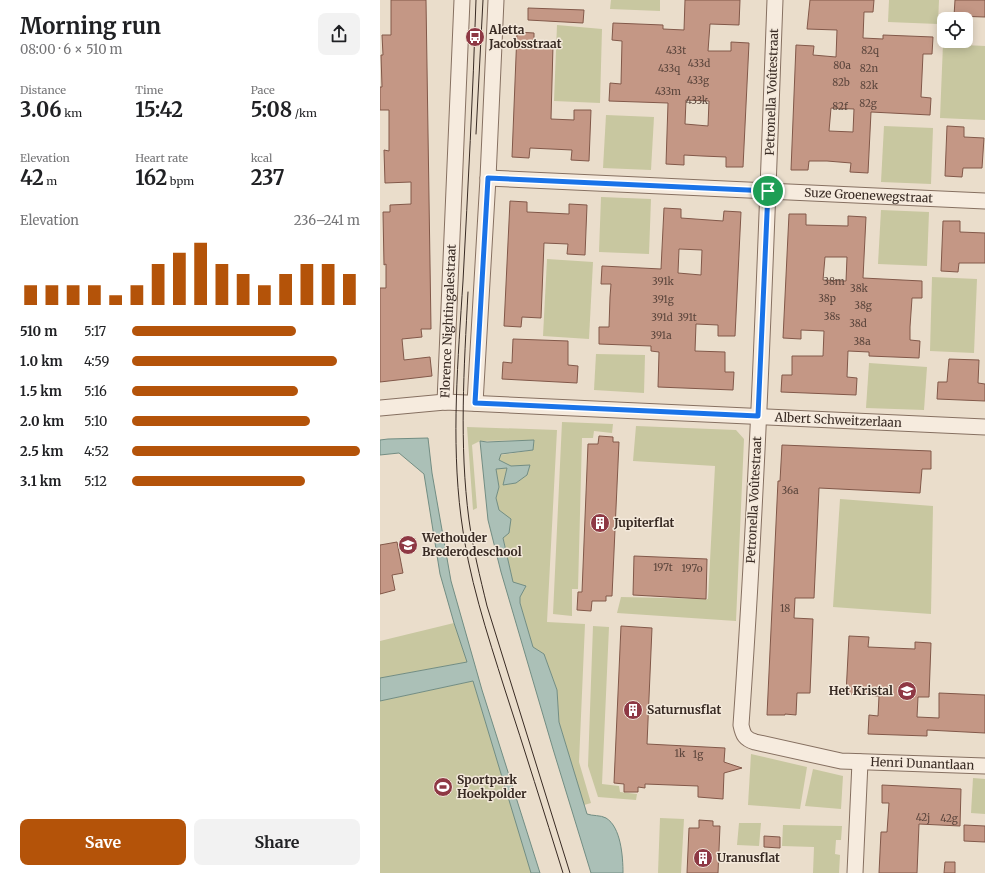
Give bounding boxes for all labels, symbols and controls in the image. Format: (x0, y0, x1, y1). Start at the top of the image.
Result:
text: Morning run (20, 12, 161, 40)
map controls (937, 12, 973, 48)
button: locate (937, 12, 973, 48)
button: share (318, 13, 360, 55)
place label: Aletta Jacobsstraat (488, 22, 562, 51)
bus stop icon: Aletta Jacobsstraat (464, 26, 486, 48)
street label: Petronella Voûtestraat (762, 28, 781, 156)
text: 08:00 · 6 × 510 m (20, 41, 123, 58)
house number: 433t (666, 44, 686, 57)
house number: 82q (861, 44, 879, 57)
house number: 433d (688, 57, 710, 70)
house number: 80a (833, 59, 852, 72)
house number: 433q (658, 62, 680, 75)
house number: 82n (860, 62, 879, 75)
house number: 433g (687, 74, 709, 87)
house number: 82b (832, 76, 850, 89)
house number: 82k (860, 79, 879, 92)
text: Distance (20, 83, 66, 97)
text: Time (135, 83, 163, 97)
text: Pace (251, 83, 275, 97)
house number: 433m (655, 85, 681, 98)
house number: 433k (686, 94, 709, 107)
text: 3.06 (20, 97, 62, 122)
text: 15:42 (135, 97, 183, 122)
text: 5:08 (251, 97, 292, 122)
house number: 82g (859, 97, 877, 110)
house number: 82f (832, 100, 849, 113)
text: km (62, 106, 82, 120)
text: /km (292, 106, 317, 120)
text: Elevation (20, 151, 70, 165)
text: Heart rate (135, 151, 188, 165)
text: kcal (251, 151, 272, 165)
text: 42 (20, 165, 44, 190)
text: 162 (135, 165, 167, 190)
text: 237 (251, 165, 285, 190)
text: m (44, 174, 57, 188)
text: bpm (167, 174, 194, 188)
pin (751, 174, 785, 208)
icon: arrive (757, 180, 779, 202)
street label: Suze Groenewegstraat (804, 185, 934, 206)
text: Elevation (20, 212, 79, 229)
text: 236–241 m (294, 212, 360, 229)
street label: Florence Nightingalestraat (437, 243, 459, 398)
house number: 391k (652, 275, 675, 288)
house number: 38m (823, 275, 845, 288)
house number: 38k (850, 282, 869, 295)
house number: 38p (818, 292, 836, 305)
house number: 391g (652, 293, 674, 306)
house number: 38g (854, 299, 872, 312)
house number: 38s (824, 310, 840, 323)
house number: 391d (651, 311, 673, 324)
house number: 391t (677, 311, 697, 324)
house number: 38d (849, 317, 867, 330)
text: 510 m (20, 323, 57, 340)
text: 5:17 (84, 323, 106, 340)
house number: 391a (651, 329, 672, 342)
house number: 38a (853, 335, 871, 348)
text: 1.0 km (20, 353, 63, 370)
text: 4:59 (84, 353, 109, 370)
text: 1.5 km (20, 383, 62, 400)
text: 5:16 (84, 383, 107, 400)
street label: Albert Schweitzerlaan (773, 409, 902, 430)
text: 2.0 km (20, 413, 64, 430)
text: 5:10 (84, 413, 107, 430)
street label: Petronella Voûtestraat (743, 436, 764, 564)
text: 2.5 km (20, 443, 63, 460)
text: 4:52 (84, 443, 109, 460)
text: 3.1 km (20, 473, 61, 490)
text: 5:12 (84, 473, 107, 490)
house number: 36a (781, 484, 799, 497)
building icon: Jupiterflat (589, 512, 611, 534)
place label: Jupiterflat (613, 515, 675, 530)
place label: Wethouder Brederodeschool (421, 530, 522, 559)
school or university icon: Wethouder Brederodeschool (397, 534, 419, 556)
house number: 197t (653, 561, 673, 574)
house number: 197o (682, 562, 703, 575)
house number: 18 (780, 602, 790, 615)
school or university icon: Het Kristal (896, 680, 918, 702)
place label: Het Kristal (829, 683, 893, 698)
building icon: Saturnusflat (622, 699, 644, 721)
place label: Saturnusflat (647, 702, 721, 717)
house number: 1k (675, 747, 686, 760)
house number: 1g (693, 748, 703, 761)
street label: Henri Dunantlaan (870, 754, 975, 773)
place label: Sportpark Hoekpolder (457, 772, 527, 801)
sports icon: Sportpark Hoekpolder (432, 776, 454, 798)
house number: 42j (916, 811, 930, 824)
house number: 42g (940, 812, 958, 825)
button: Save (20, 819, 186, 865)
button: Share (194, 819, 360, 865)
building icon: Uranusflat (692, 847, 714, 869)
place label: Uranusflat (717, 850, 780, 865)

